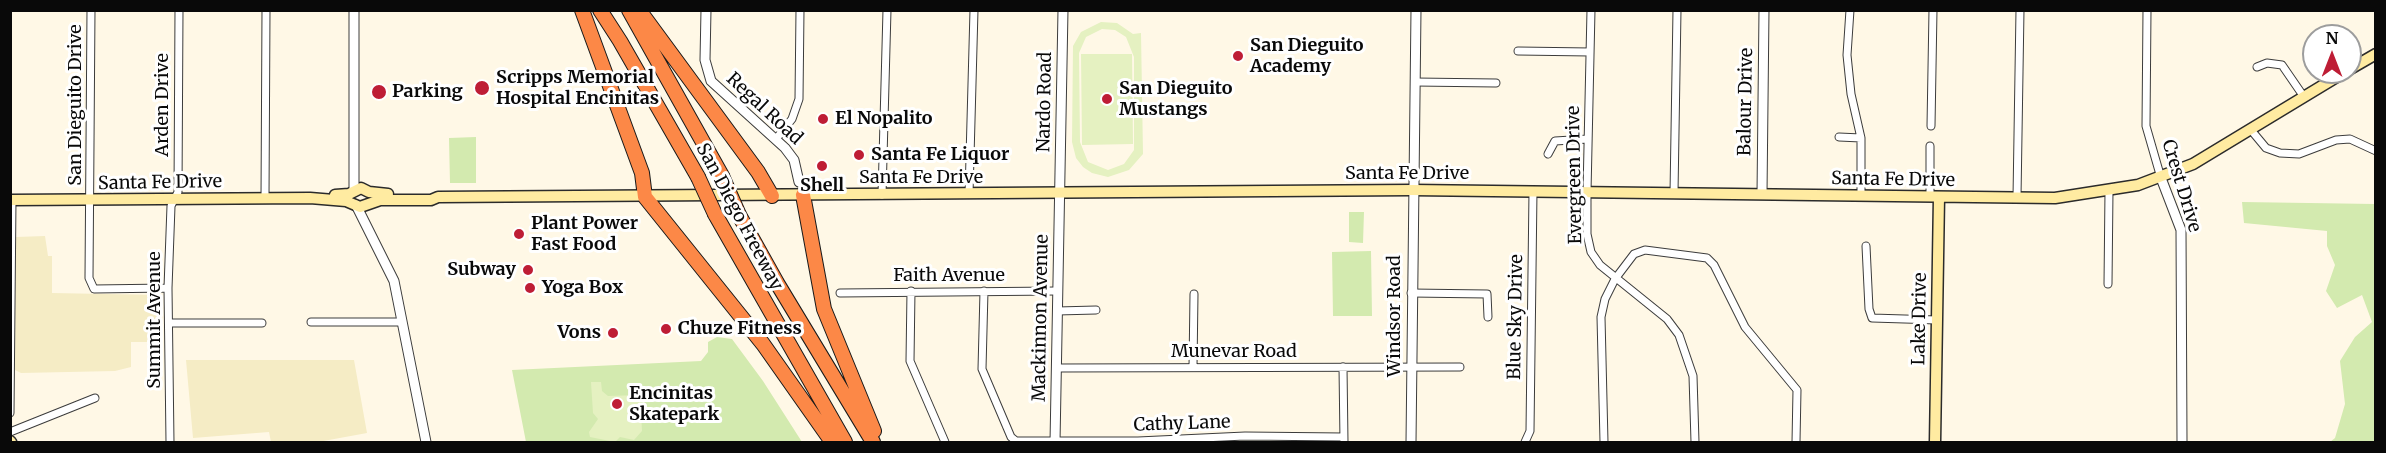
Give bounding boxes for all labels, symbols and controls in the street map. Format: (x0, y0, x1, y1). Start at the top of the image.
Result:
street label: San Dieguito Drive (65, 24, 87, 186)
north arrow (2302, 24, 2362, 84)
text: N (2326, 28, 2338, 48)
place label: San Dieguito Academy (1250, 35, 1363, 78)
street label: Balour Drive (1734, 48, 1758, 156)
marker: San Dieguito Academy (1231, 49, 1245, 63)
street label: Nardo Road (1033, 52, 1057, 152)
street label: Arden Drive (152, 53, 174, 157)
place label: Scripps Memorial Hospital Encinitas (496, 67, 659, 110)
street label: Regal Road (722, 68, 806, 150)
place label: San Dieguito Mustangs (1119, 78, 1232, 121)
marker: Scripps Memorial Hospital Encinitas (473, 79, 491, 97)
place label: Parking (392, 81, 463, 103)
marker: Parking (370, 83, 388, 101)
marker: San Dieguito Mustangs (1100, 92, 1114, 106)
street label: Evergreen Drive (1563, 105, 1587, 245)
place label: El Nopalito (835, 108, 933, 130)
marker: El Nopalito (816, 112, 830, 126)
street label: Crest Drive (2157, 137, 2205, 235)
street label: San Diego Freeway (691, 140, 787, 294)
place label: Santa Fe Liquor (871, 144, 1009, 166)
marker: Santa Fe Liquor (852, 148, 866, 162)
marker: Shell (815, 159, 829, 173)
street label: Santa Fe Drive (1345, 163, 1469, 185)
street label: Santa Fe Drive (859, 167, 983, 189)
street label: Santa Fe Drive (1831, 168, 1955, 192)
street label: Santa Fe Drive (98, 171, 222, 195)
place label: Shell (800, 175, 844, 197)
place label: Plant Power Fast Food (531, 213, 638, 256)
marker: Plant Power Fast Food (512, 227, 526, 241)
street label: Mackinnon Avenue (1029, 234, 1053, 402)
street label: Summit Avenue (144, 251, 166, 389)
street label: Blue Sky Drive (1504, 254, 1528, 380)
street label: Windsor Road (1384, 255, 1406, 377)
place label: Subway (447, 259, 516, 281)
marker: Subway (521, 263, 535, 277)
street label: Faith Avenue (893, 265, 1005, 287)
street label: Lake Drive (1908, 272, 1932, 366)
place label: Yoga Box (542, 277, 623, 299)
marker: Yoga Box (523, 281, 537, 295)
place label: Chuze Fitness (678, 318, 802, 340)
place label: Vons (557, 322, 601, 344)
marker: Chuze Fitness (659, 322, 673, 336)
marker: Vons (606, 326, 620, 340)
street label: Munevar Road (1171, 341, 1297, 363)
place label: Encinitas Skatepark (629, 383, 719, 426)
marker: Encinitas Skatepark (610, 397, 624, 411)
street label: Cathy Lane (1133, 412, 1231, 436)

